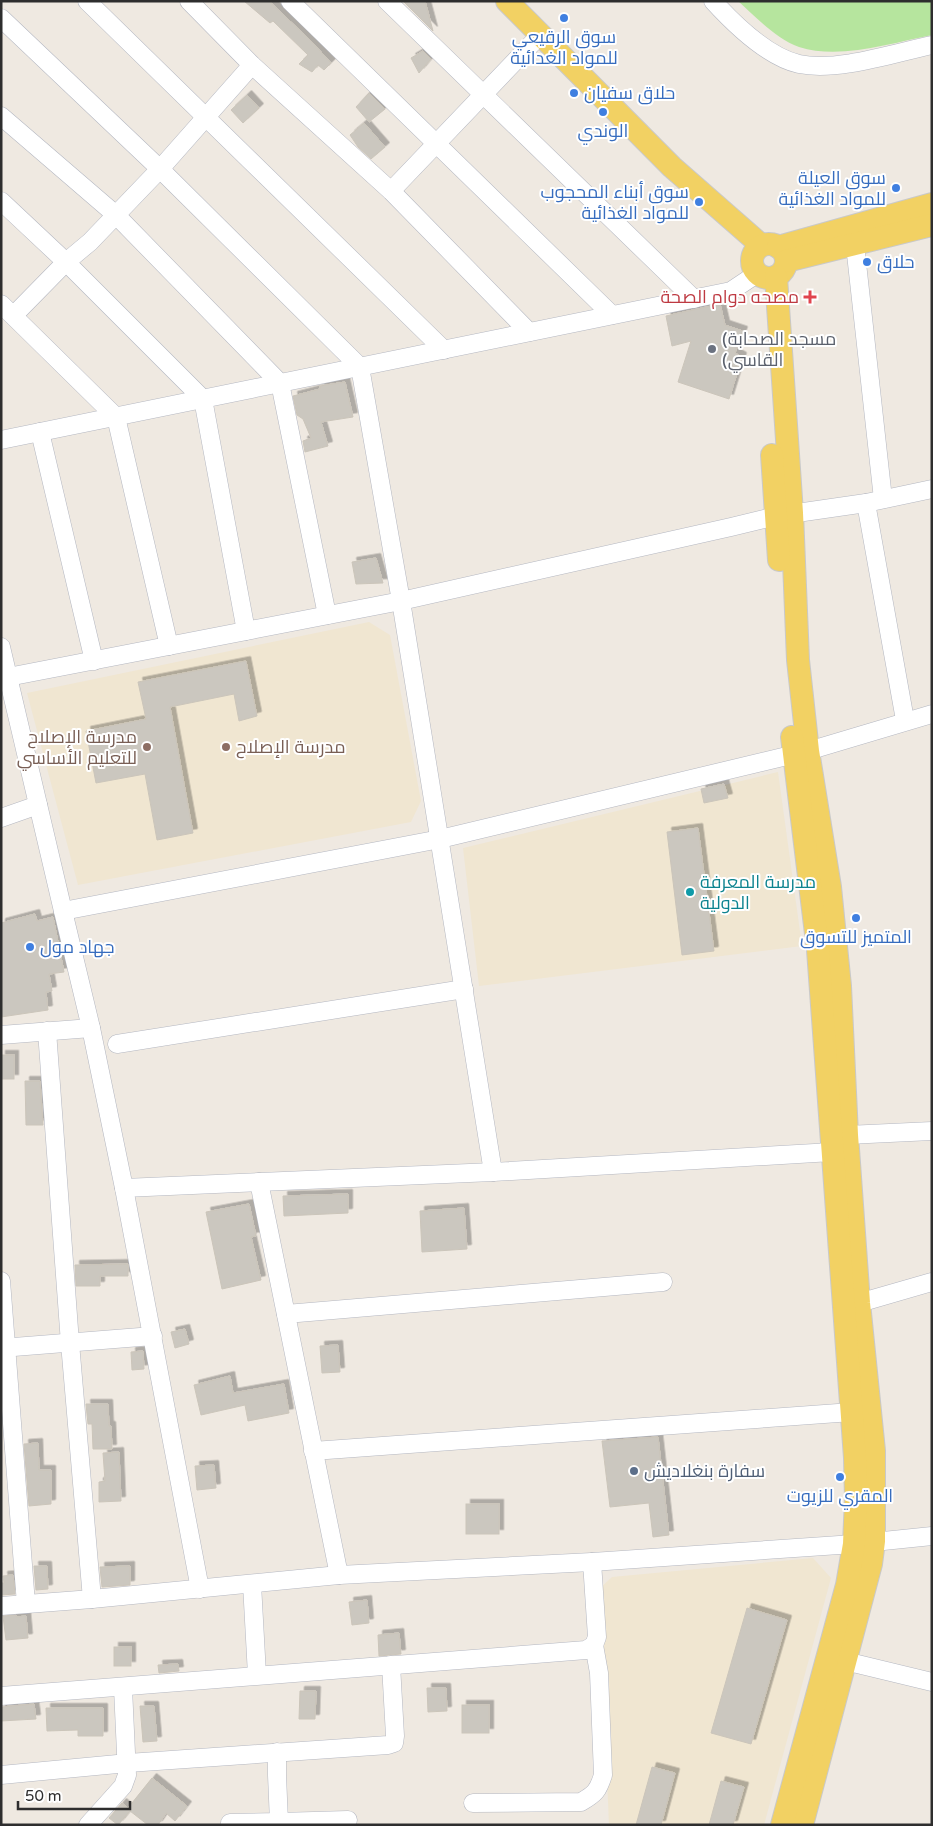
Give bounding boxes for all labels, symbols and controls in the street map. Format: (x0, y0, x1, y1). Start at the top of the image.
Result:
marker: سوق الرقيعي للمواد الغدائية (558, 12, 570, 24)
place label: سوق الرقيعي للمواد الغدائية (510, 26, 618, 69)
place label: حلاق سفيان (584, 82, 675, 105)
marker: حلاق سفيان (568, 87, 580, 99)
marker: الوندي (597, 106, 609, 118)
place label: الوندي (578, 120, 628, 145)
place label: سوق العيلة للمواد الغذائية (779, 167, 886, 210)
place label: سوق أبناء المحجوب للمواد الغذائية (541, 181, 689, 224)
marker: سوق العيلة للمواد الغذائية (890, 182, 902, 194)
marker: سوق أبناء المحجوب للمواد الغذائية (693, 196, 705, 208)
place label: حلاق (877, 251, 915, 274)
marker: حلاق (861, 256, 873, 268)
place label: مصحه دوام الصحة (660, 286, 799, 309)
marker: مصحه دوام الصحة (803, 290, 817, 304)
place label: (مسجد الصحابة (القاسي (722, 328, 836, 373)
marker: (مسجد الصحابة (القاسي (706, 343, 718, 355)
place label: مدرسة الإصلاح للتعليم الأساسي (17, 726, 137, 771)
place label: مدرسة الإصلاح (236, 736, 346, 759)
marker: مدرسة الإصلاح للتعليم الأساسي (141, 741, 153, 753)
marker: مدرسة الإصلاح (220, 741, 232, 753)
place label: مدرسة المعرفة الدولية (700, 871, 816, 914)
marker: مدرسة المعرفة الدولية (684, 886, 696, 898)
marker: المتميز للتسوق (850, 912, 862, 924)
place label: المتميز للتسوق (800, 926, 912, 949)
place label: جهاد مول (40, 936, 115, 958)
marker: جهاد مول (24, 941, 36, 953)
place label: سفارة بنغلاديش (644, 1460, 765, 1482)
marker: سفارة بنغلاديش (628, 1465, 640, 1477)
marker: المقري للزيوت (834, 1471, 846, 1483)
place label: المقري للزيوت (787, 1485, 893, 1510)
scale bar (18, 1778, 130, 1810)
text: 50 m (25, 1787, 62, 1805)

